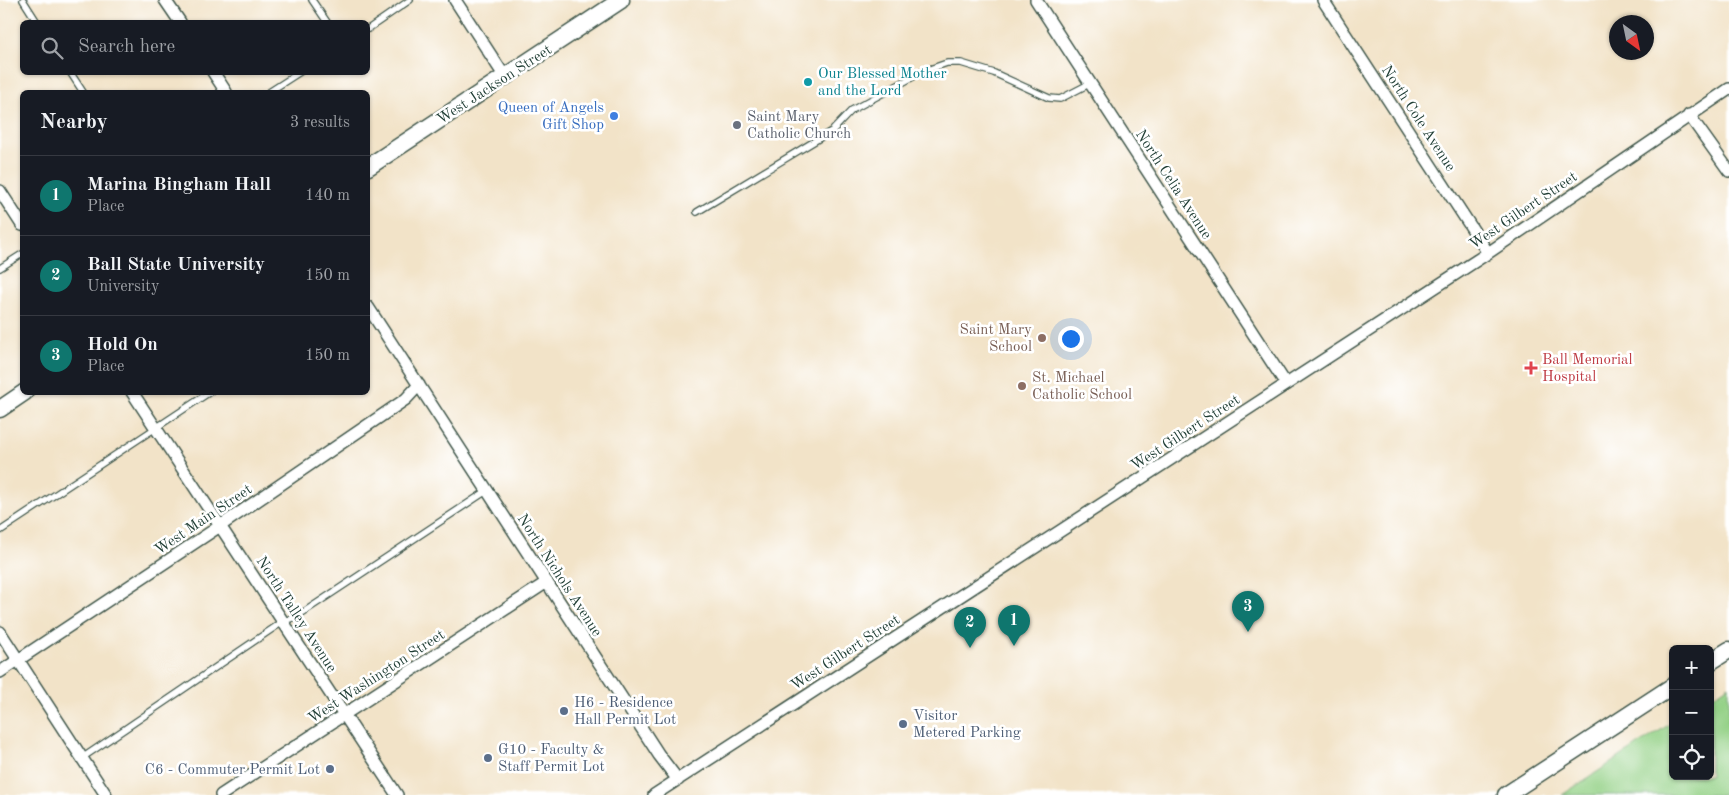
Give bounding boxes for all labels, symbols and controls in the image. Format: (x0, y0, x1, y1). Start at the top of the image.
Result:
north arrow (1609, 15, 1654, 60)
search box (20, 20, 370, 75)
icon: search (38, 34, 66, 62)
text: Search here (78, 38, 175, 57)
street label: West Jackson Street (435, 43, 555, 128)
street label: North Cole Avenue (1378, 63, 1458, 175)
place label: Our Blessed Mother and the Lord (818, 67, 947, 99)
marker: Our Blessed Mother and the Lord (802, 76, 814, 88)
place label: Queen of Angels Gift Shop (498, 101, 604, 133)
marker: Queen of Angels Gift Shop (608, 110, 620, 122)
place label: Saint Mary Catholic Church (747, 110, 851, 142)
text: Nearby (40, 112, 108, 133)
text: 3 results (290, 115, 350, 131)
marker: Saint Mary Catholic Church (731, 119, 743, 131)
street label: North Celia Avenue (1132, 127, 1214, 242)
street label: West Gilbert Street (1467, 170, 1580, 253)
text: Marina Bingham Hall (87, 176, 271, 195)
text: 1 (51, 188, 61, 204)
text: 140 m (305, 188, 350, 204)
text: Place (87, 199, 124, 215)
text: Ball State University (87, 256, 265, 275)
text: 2 (51, 268, 61, 284)
text: 150 m (305, 268, 350, 284)
text: University (87, 279, 159, 295)
place label: Saint Mary School (960, 323, 1032, 355)
your location (1058, 326, 1084, 352)
marker: Saint Mary School (1036, 332, 1048, 344)
text: Hold On (87, 336, 158, 355)
text: 3 (51, 348, 61, 364)
text: 150 m (305, 348, 350, 364)
place label: Ball Memorial Hospital (1542, 353, 1633, 385)
text: Place (87, 359, 124, 375)
marker: Ball Memorial Hospital (1524, 361, 1538, 375)
place label: St. Michael Catholic School (1032, 371, 1132, 403)
marker: St. Michael Catholic School (1016, 380, 1028, 392)
street label: West Gilbert Street (1129, 393, 1243, 474)
street label: West Main Street (153, 482, 255, 558)
street label: North Nichols Avenue (514, 512, 604, 640)
street label: North Talley Avenue (253, 554, 339, 676)
pin: 3 (1232, 591, 1264, 632)
pin: 1 (998, 605, 1030, 646)
pin: 2 (954, 607, 986, 648)
street label: West Gilbert Street (789, 613, 903, 694)
street label: West Washington Street (306, 628, 448, 727)
map controls (1669, 645, 1714, 780)
button: + (1669, 645, 1714, 690)
button: − (1669, 690, 1714, 735)
place label: H6 - Residence Hall Permit Lot (574, 696, 676, 728)
marker: H6 - Residence Hall Permit Lot (558, 705, 570, 717)
place label: Visitor Metered Parking (913, 709, 1021, 741)
marker: Visitor Metered Parking (897, 718, 909, 730)
button: locate (1669, 735, 1714, 780)
place label: G10 - Faculty & Staff Permit Lot (498, 743, 605, 775)
marker: G10 - Faculty & Staff Permit Lot (482, 752, 494, 764)
place label: C6 - Commuter Permit Lot (145, 763, 320, 778)
marker: C6 - Commuter Permit Lot (324, 763, 336, 775)

